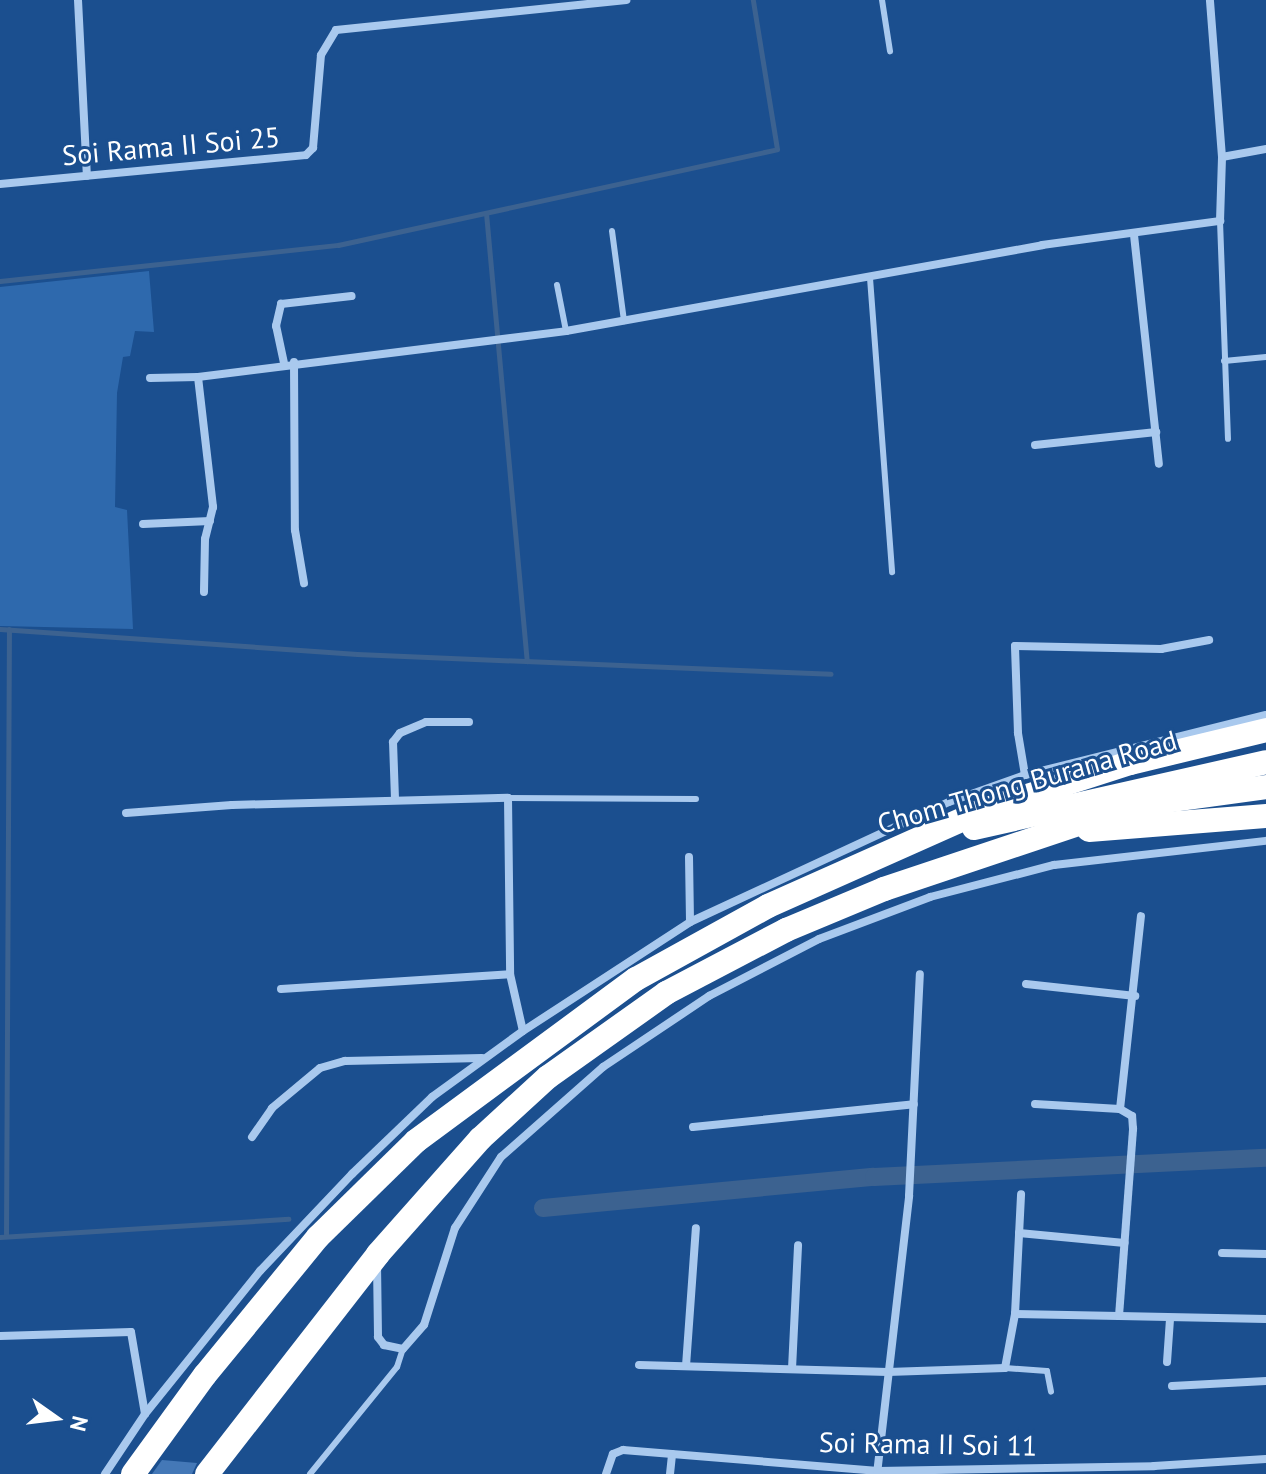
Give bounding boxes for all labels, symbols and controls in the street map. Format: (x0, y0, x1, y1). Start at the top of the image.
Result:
street label: Soi Rama II Soi 25 (61, 120, 281, 172)
street label: Chom Thong Burana Road (873, 723, 1181, 841)
north arrow (16, 1378, 96, 1458)
text: N (64, 1413, 95, 1434)
street label: Soi Rama II Soi 11 (819, 1425, 1037, 1463)

